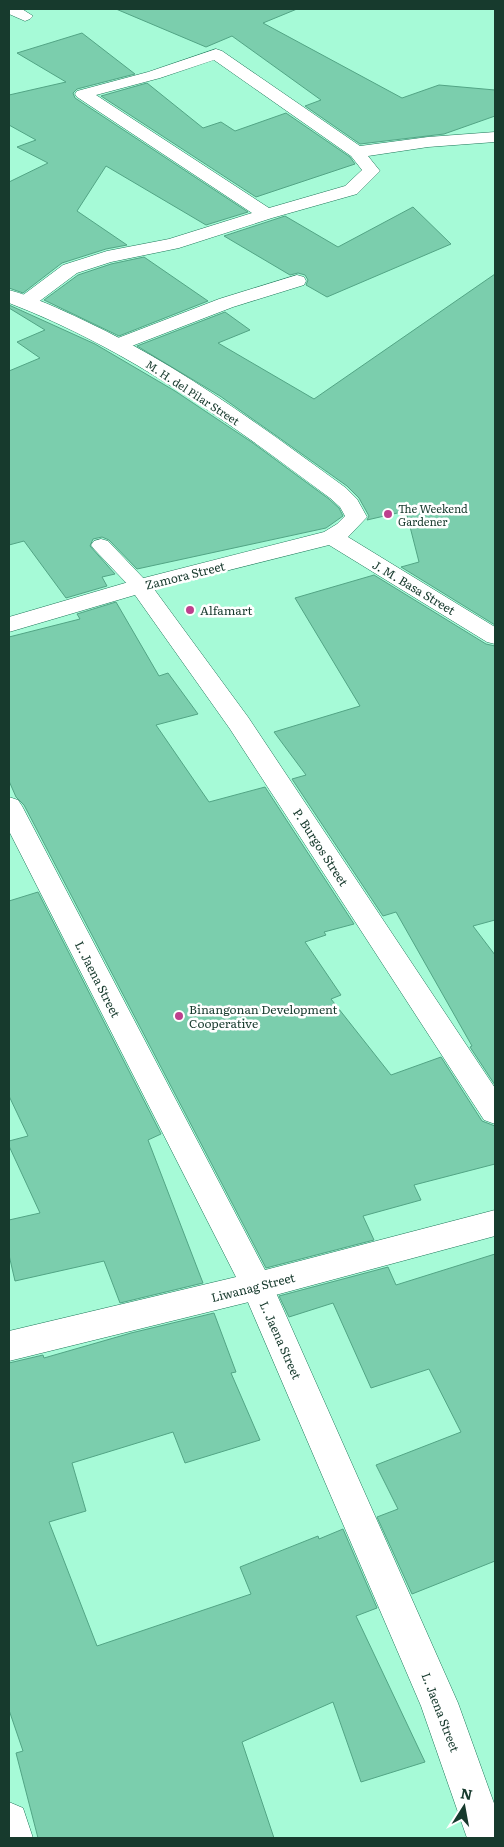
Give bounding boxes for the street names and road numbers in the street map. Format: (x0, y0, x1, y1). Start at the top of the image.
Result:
street label: M. H. del Pilar Street (143, 356, 243, 429)
street label: J. M. Basa Street (369, 555, 459, 619)
street label: Zamora Street (143, 556, 227, 594)
street label: P. Burgos Street (289, 805, 353, 890)
street label: L. Jaena Street (71, 938, 125, 1021)
street label: Liwanag Street (209, 1268, 297, 1306)
street label: L. Jaena Street (256, 1298, 306, 1382)
street label: L. Jaena Street (418, 1670, 464, 1755)

